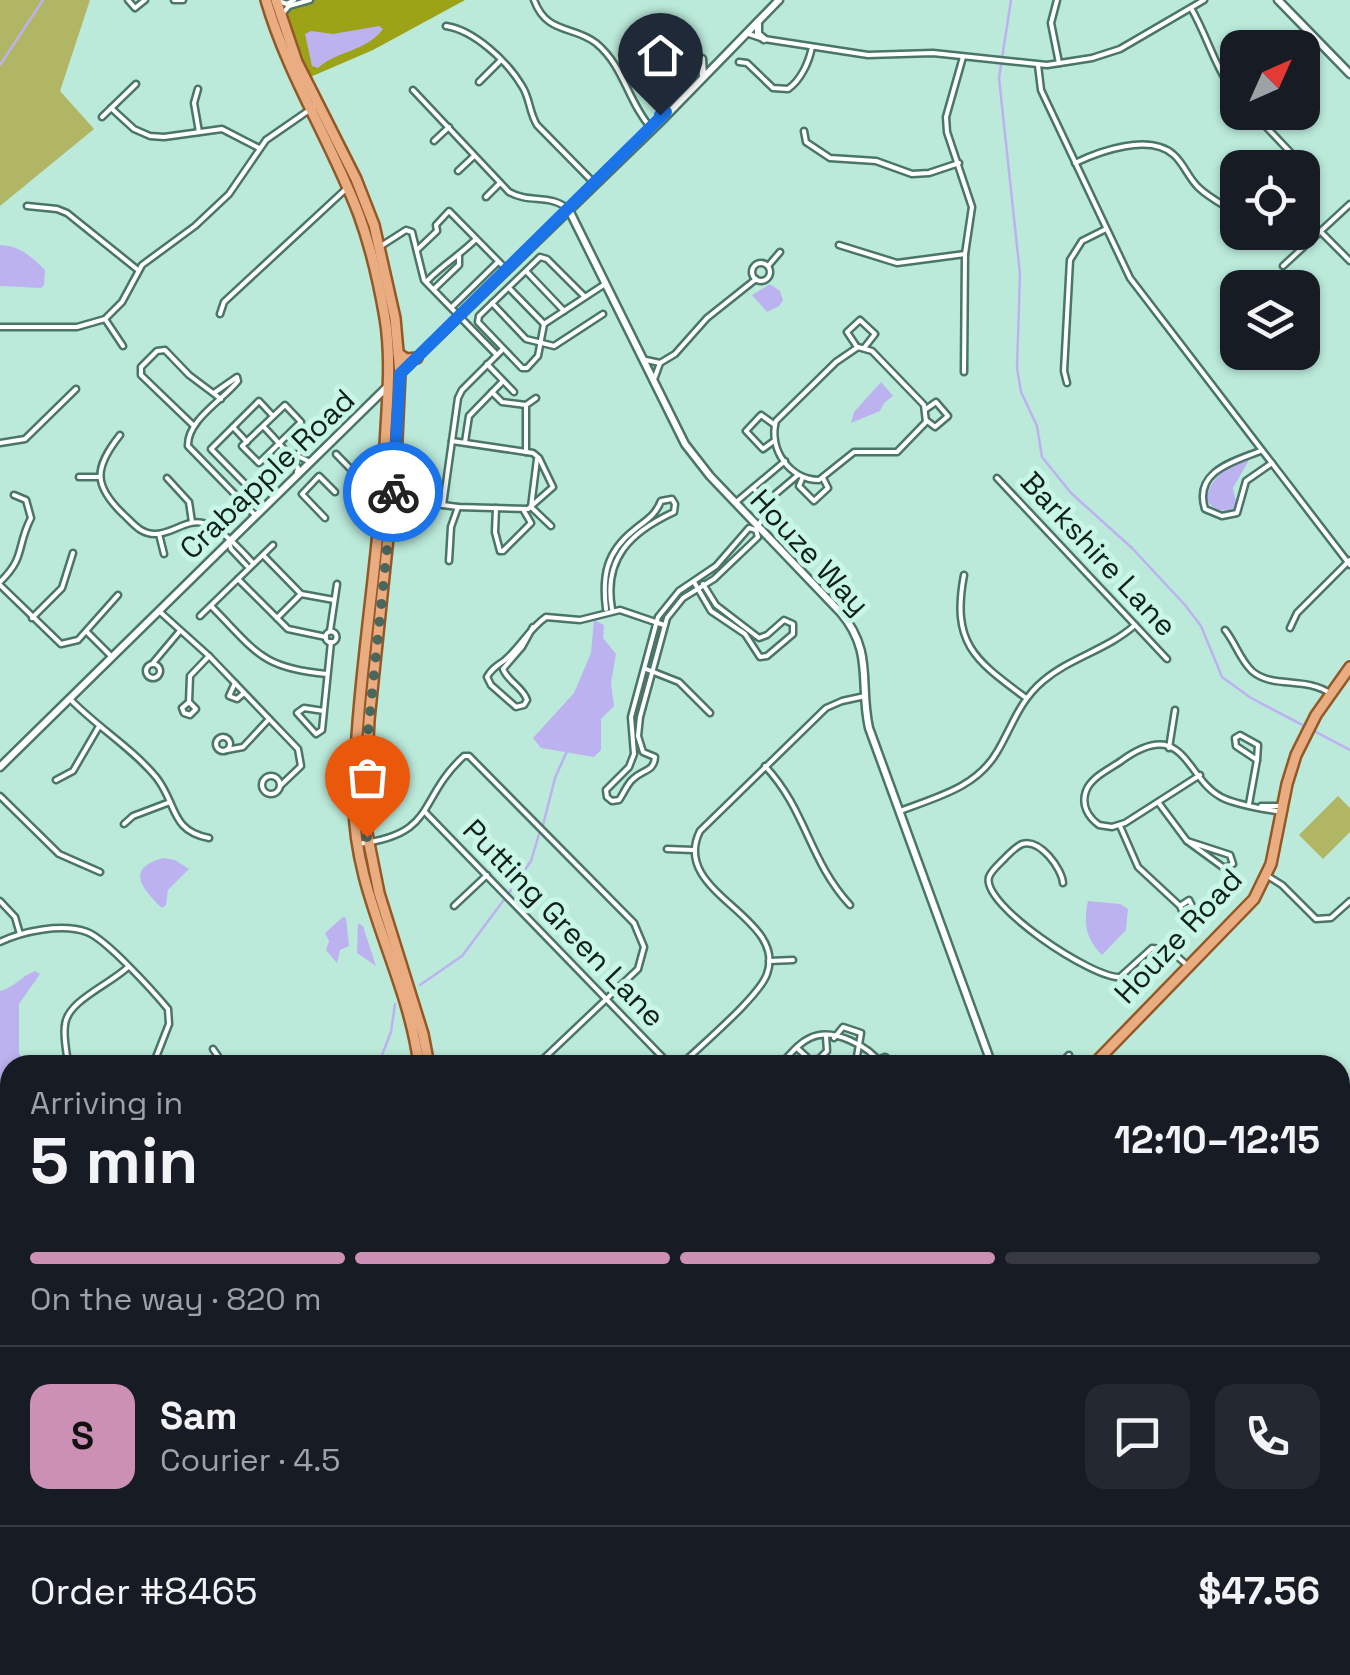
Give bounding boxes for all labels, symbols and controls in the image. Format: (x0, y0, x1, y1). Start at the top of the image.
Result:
pin (618, 13, 703, 116)
icon: home (633, 28, 688, 83)
north arrow (1220, 30, 1320, 130)
map controls (1220, 30, 1320, 370)
button: locate (1220, 150, 1320, 250)
button: layers (1220, 270, 1320, 370)
street label: Crabapple Road (171, 380, 363, 568)
courier (343, 442, 443, 542)
street label: Barkshire Lane (1013, 463, 1185, 645)
icon: bike (366, 465, 421, 520)
street label: Houze Way (742, 481, 878, 623)
pin (325, 735, 410, 838)
icon: bag (340, 750, 395, 805)
street label: Putting Green Lane (455, 811, 673, 1035)
street label: Houze Road (1106, 860, 1250, 1012)
text: Arriving in (30, 1083, 183, 1123)
text: 12:10–12:15 (1114, 1116, 1320, 1164)
text: 5 min (30, 1119, 198, 1202)
text: On the way · 820 m (30, 1279, 322, 1319)
button: chat (1085, 1384, 1190, 1489)
button: phone (1215, 1384, 1320, 1489)
text: Sam (160, 1392, 237, 1440)
text: S (71, 1412, 94, 1460)
text: Courier · 4.5 (160, 1440, 341, 1480)
text: Order #8465 (30, 1567, 257, 1615)
text: $47.56 (1198, 1567, 1320, 1615)

